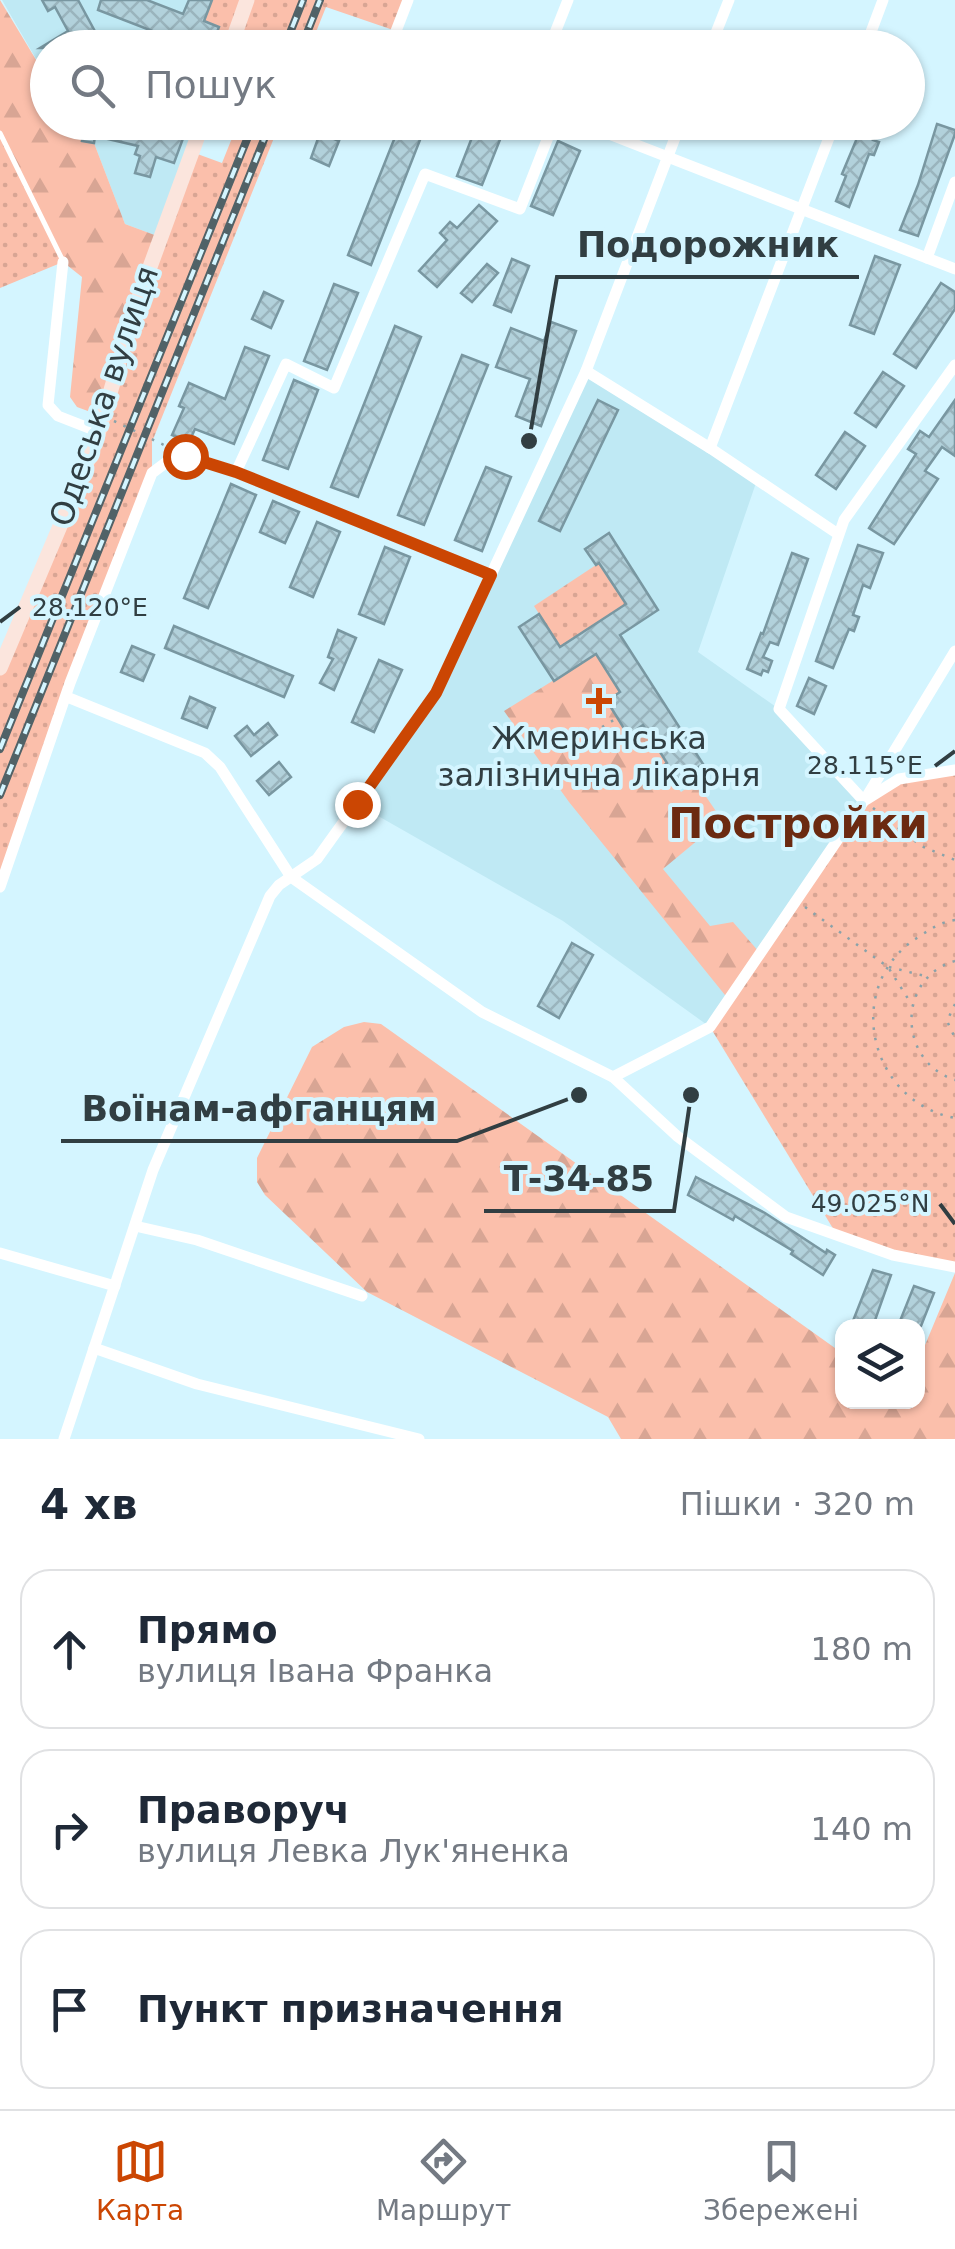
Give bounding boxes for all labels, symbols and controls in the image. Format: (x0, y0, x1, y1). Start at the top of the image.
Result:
search box (30, 30, 925, 140)
icon: search (65, 58, 120, 113)
text: Пошук (145, 63, 277, 107)
callout: Подорожник (557, 212, 859, 277)
text: Подорожник (577, 225, 839, 265)
street label: Одеська вулиця (42, 261, 166, 531)
route start (163, 434, 209, 480)
text: 28.120°E (32, 593, 148, 622)
marker: Жмеринська залізнична лікарня (586, 688, 612, 714)
place label: Жмеринська залізнична лікарня (437, 719, 761, 794)
text: 28.115°E (807, 751, 923, 780)
route end (335, 782, 381, 828)
district label: Постройки (668, 799, 928, 848)
callout: Воїнам-афганцям (61, 1076, 457, 1141)
text: Воїнам-афганцям (81, 1089, 437, 1129)
callout: Т-34-85 (484, 1146, 674, 1211)
text: Т-34-85 (504, 1159, 654, 1199)
text: 49.025°N (811, 1189, 929, 1218)
map controls (835, 1319, 925, 1409)
button: layers (835, 1319, 925, 1409)
text: 4 хв (40, 1480, 138, 1529)
text: Пішки · 320 m (680, 1485, 915, 1523)
text: Прямо (137, 1608, 278, 1652)
icon: ahead (42, 1622, 97, 1677)
text: 180 m (811, 1630, 913, 1668)
text: вулиця Івана Франка (137, 1652, 493, 1690)
text: Праворуч (137, 1788, 350, 1832)
icon: right (42, 1802, 97, 1857)
text: 140 m (811, 1810, 913, 1848)
text: вулиця Левка Лук'яненка (137, 1832, 570, 1870)
icon: arrive (42, 1982, 97, 2037)
text: Пункт призначення (137, 1987, 564, 2031)
tab: Карта (96, 2134, 184, 2227)
tab: Маршрут (376, 2134, 511, 2227)
tab: Збережені (703, 2134, 859, 2227)

